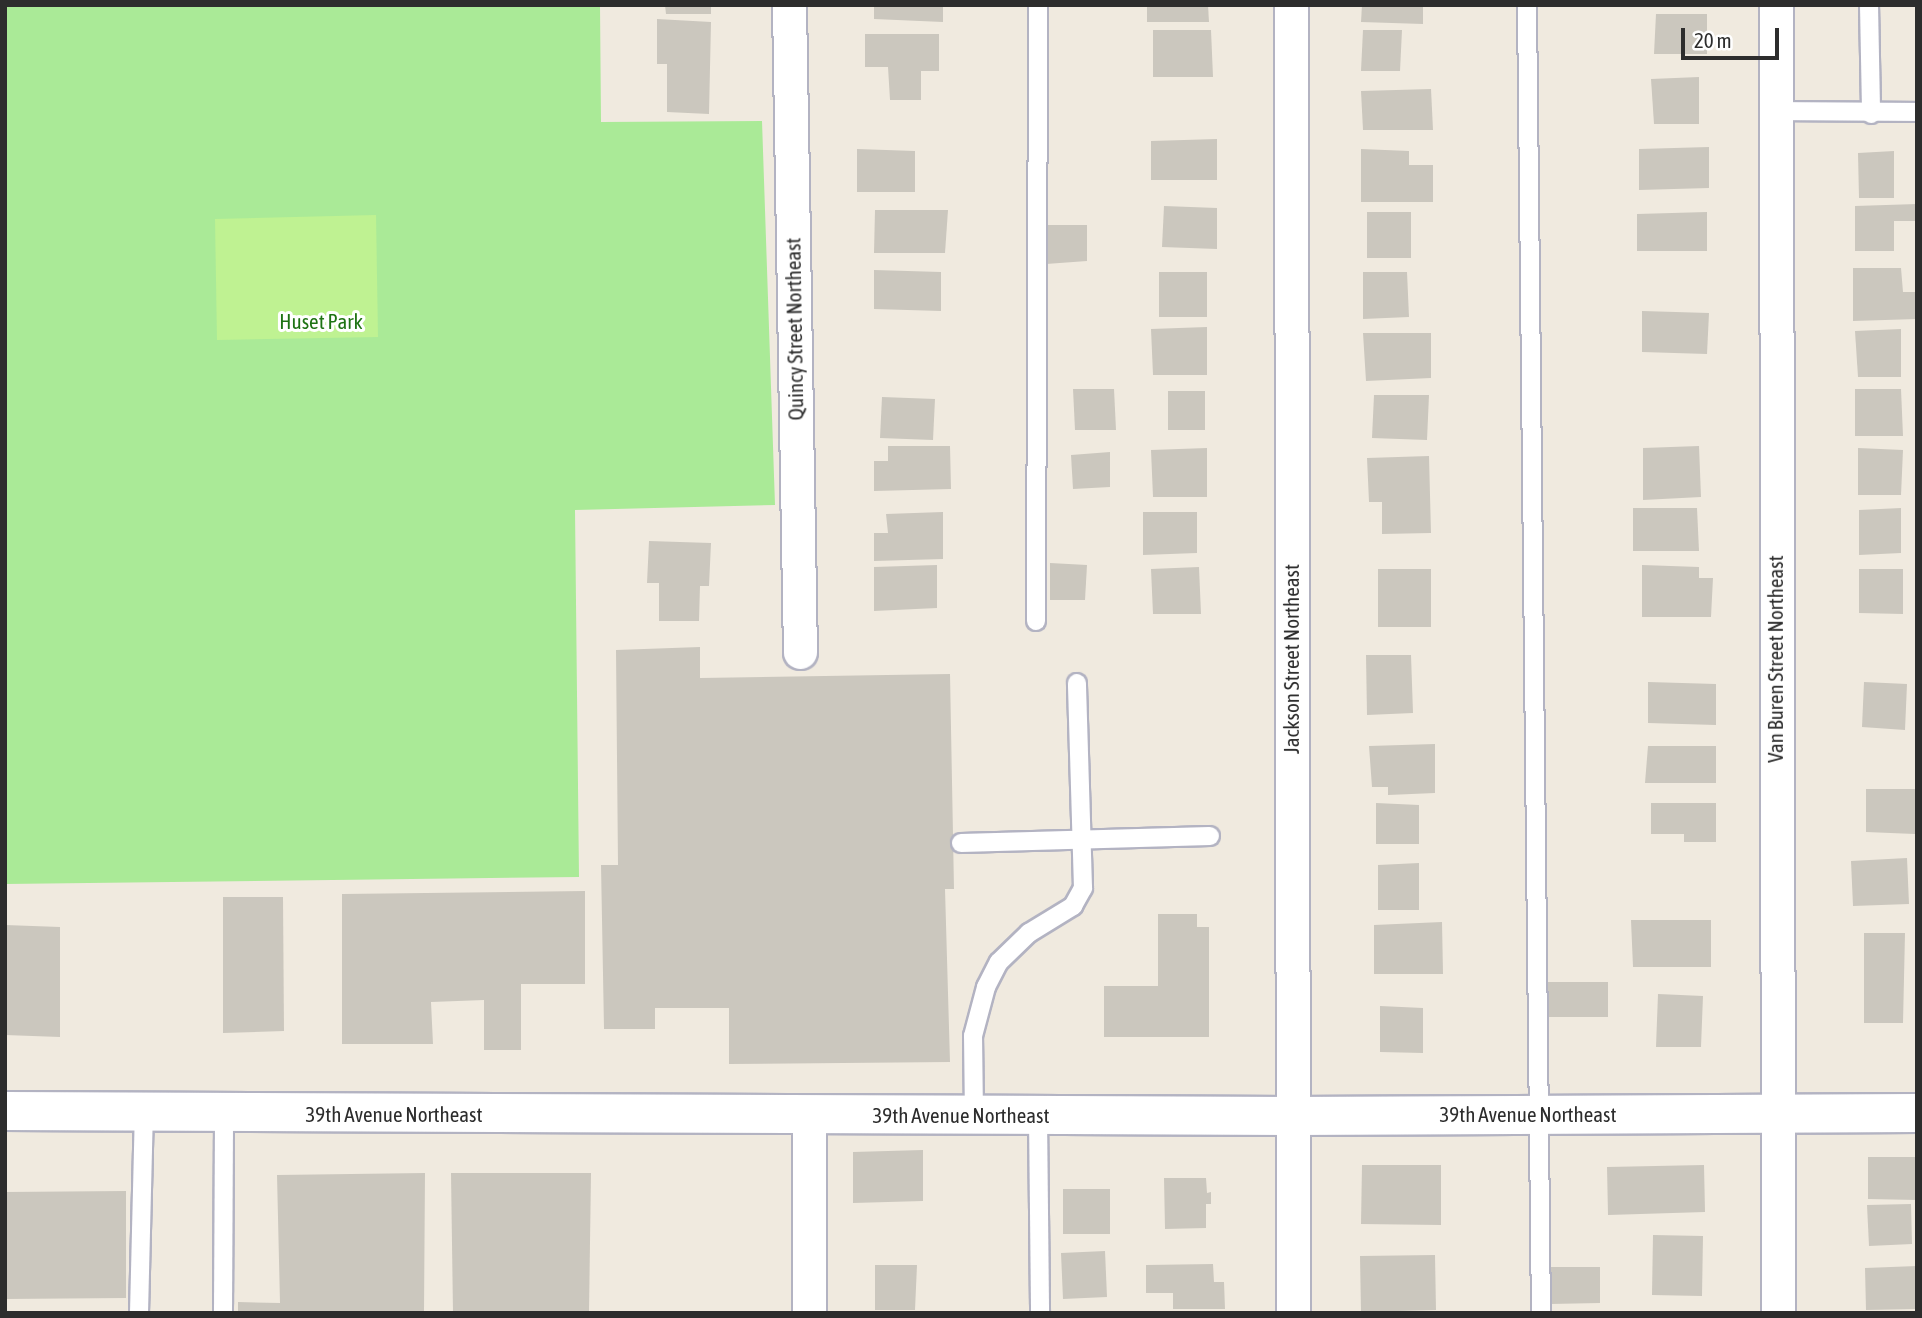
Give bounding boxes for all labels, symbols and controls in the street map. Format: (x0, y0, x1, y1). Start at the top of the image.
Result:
scale bar (1684, 14, 1782, 58)
text: 20 m (1694, 28, 1732, 52)
street label: Quincy Street Northeast (780, 237, 808, 421)
park label: Huset Park (279, 308, 363, 334)
street label: Van Buren Street Northeast (1762, 555, 1788, 763)
street label: Jackson Street Northeast (1278, 564, 1304, 754)
street label: 39th Avenue Northeast (305, 1101, 483, 1127)
street label: 39th Avenue Northeast (1439, 1101, 1617, 1127)
street label: 39th Avenue Northeast (872, 1102, 1050, 1128)

